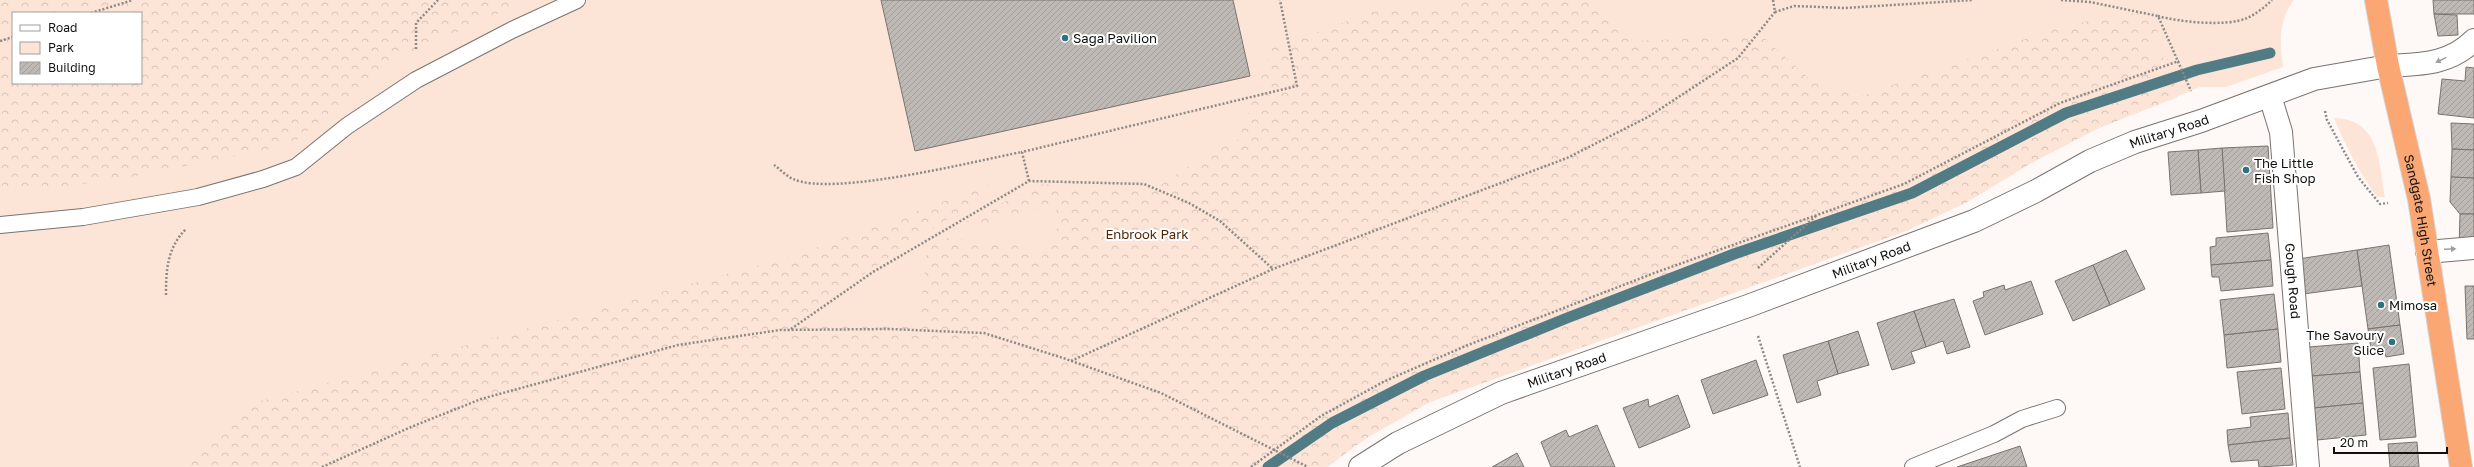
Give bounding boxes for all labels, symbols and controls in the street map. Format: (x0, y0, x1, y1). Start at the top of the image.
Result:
legend (12, 12, 142, 84)
text: Road (48, 20, 77, 35)
place label: Saga Pavilion (1073, 30, 1157, 46)
marker: Saga Pavilion (1060, 33, 1070, 43)
text: Park (48, 40, 74, 55)
one-way arrow (2435, 57, 2447, 63)
text: Building (48, 60, 96, 75)
street label: Military Road (2127, 111, 2211, 152)
street label: Sandgate High Street (2401, 153, 2441, 288)
place label: The Little Fish Shop (2254, 155, 2315, 186)
marker: The Little Fish Shop (2241, 165, 2251, 175)
park label: Enbrook Park (1105, 226, 1189, 242)
street label: Military Road (1830, 238, 1913, 282)
street label: Gough Road (2282, 242, 2304, 319)
one-way arrow (2444, 245, 2456, 252)
place label: Mimosa (2389, 297, 2437, 313)
marker: Mimosa (2376, 300, 2386, 310)
place label: The Savoury Slice (2306, 327, 2385, 358)
marker: The Savoury Slice (2387, 337, 2397, 347)
street label: Military Road (1525, 349, 1608, 391)
scale bar (2334, 429, 2447, 455)
text: 20 m (2340, 435, 2368, 450)

